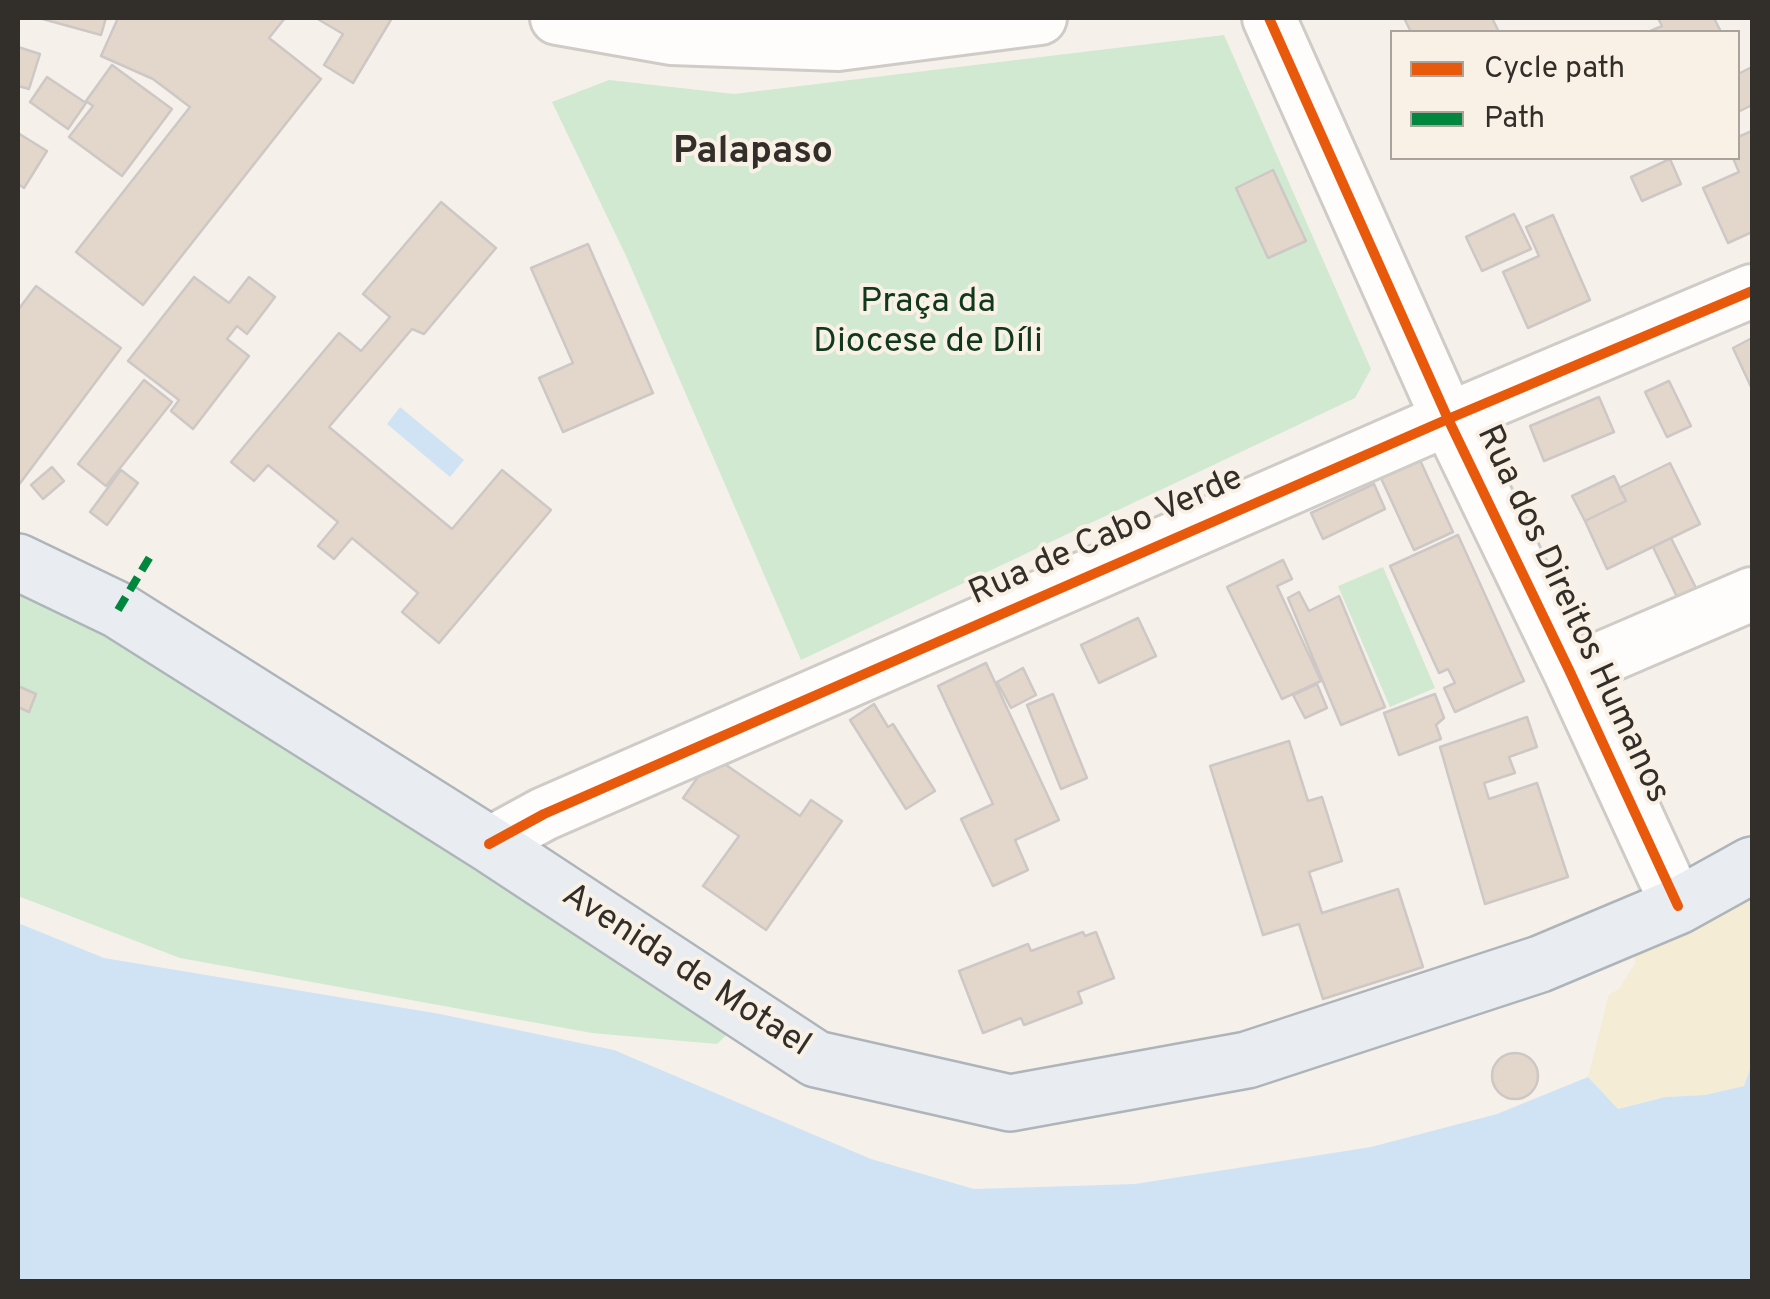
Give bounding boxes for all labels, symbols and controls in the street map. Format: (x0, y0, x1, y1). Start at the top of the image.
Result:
legend (1390, 30, 1740, 160)
text: Cycle path (1484, 51, 1625, 88)
text: Path (1484, 101, 1545, 138)
district label: Palapaso (673, 131, 833, 177)
park label: Praça da Diocese de Díli (813, 283, 1043, 365)
street label: Rua dos Direitos Humanos (1465, 420, 1677, 810)
street label: Rua de Cabo Verde (964, 459, 1250, 617)
street label: Avenida de Motael (553, 876, 817, 1068)

